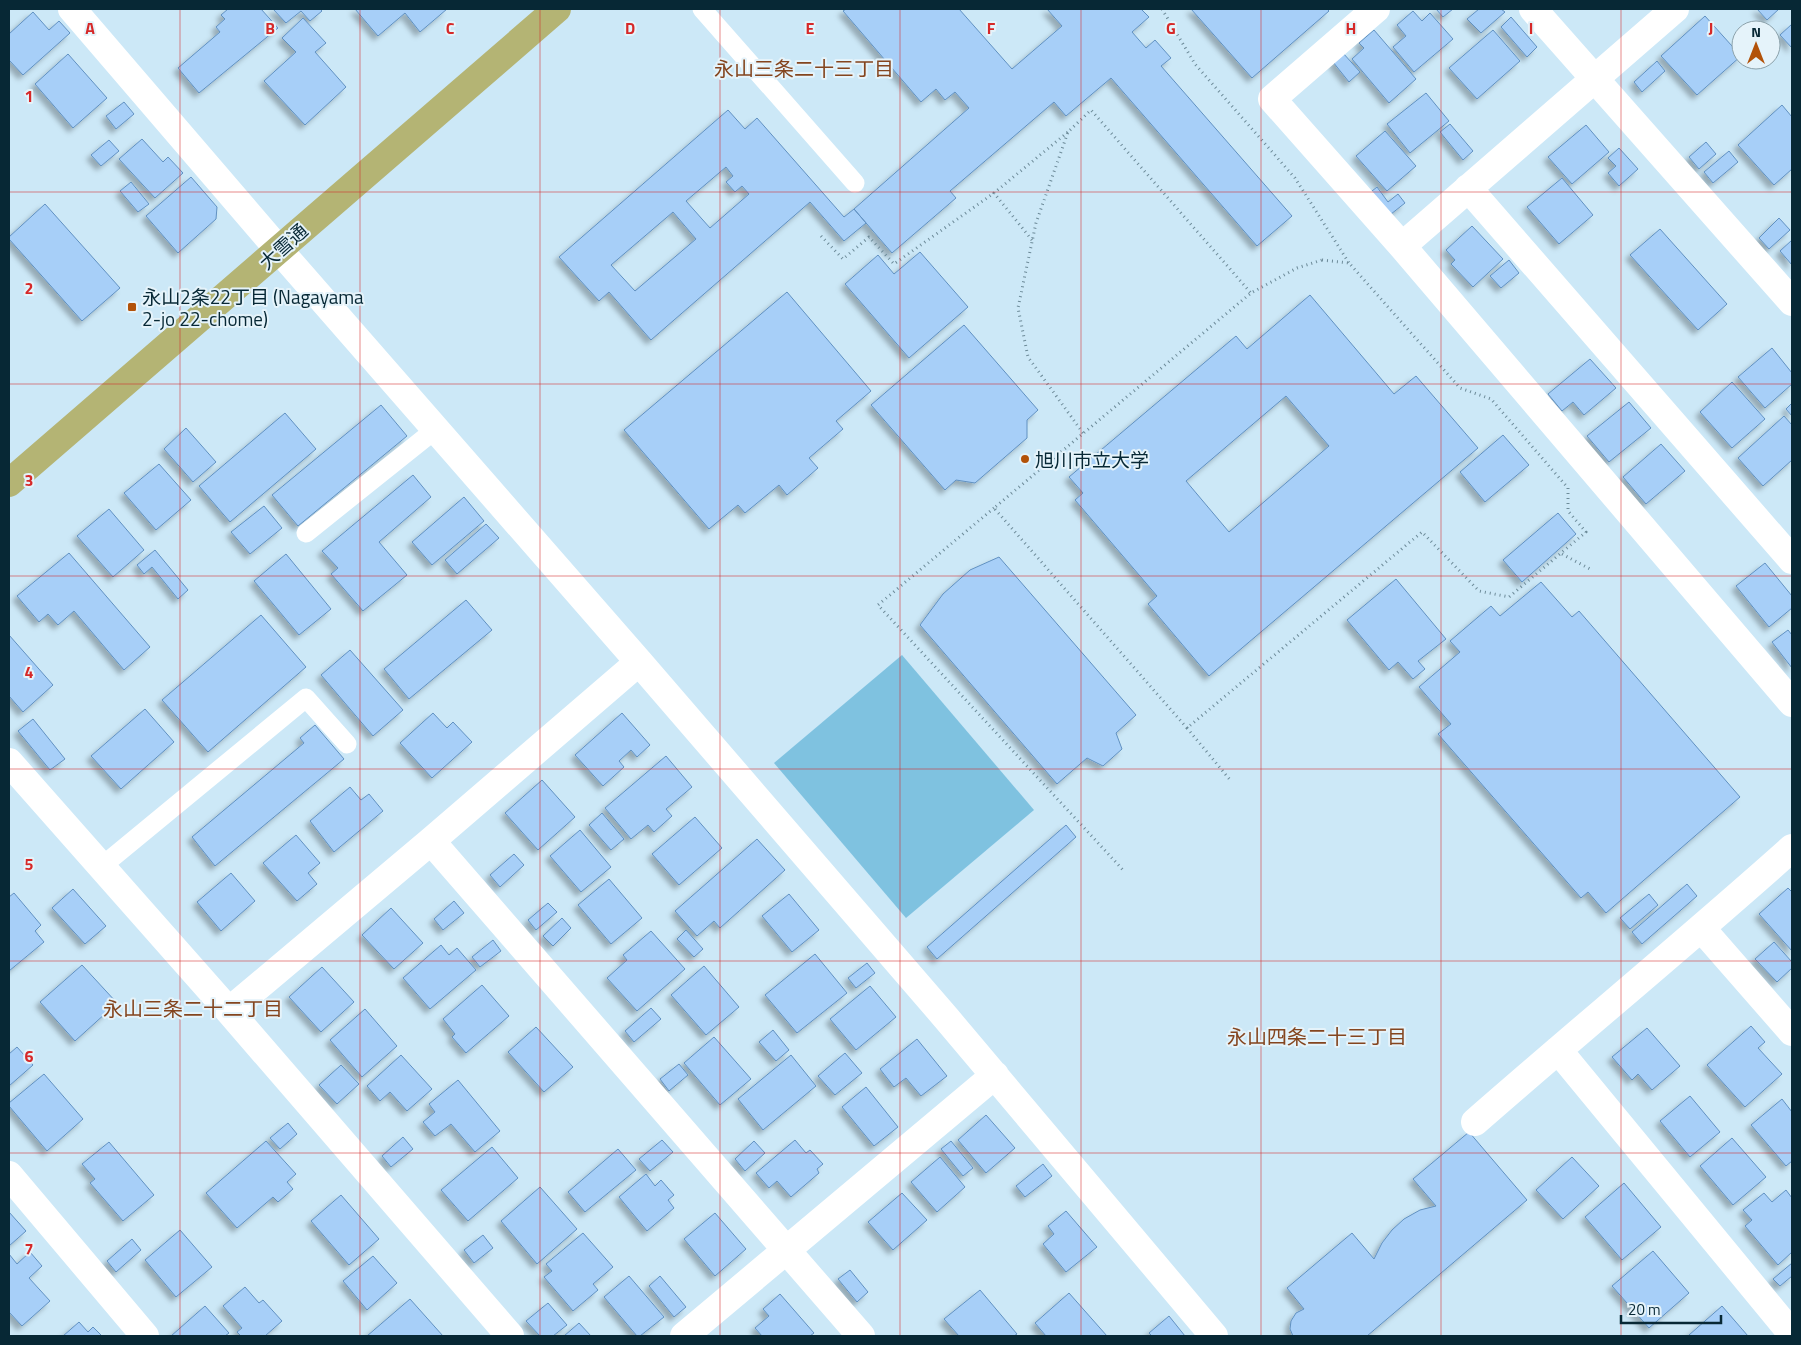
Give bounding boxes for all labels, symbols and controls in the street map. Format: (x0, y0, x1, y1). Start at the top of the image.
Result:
text: A (85, 16, 95, 40)
text: B (265, 16, 275, 40)
text: C (446, 16, 455, 40)
text: D (625, 16, 635, 40)
text: E (806, 16, 815, 40)
text: F (987, 16, 996, 40)
text: G (1166, 16, 1176, 40)
text: H (1346, 16, 1356, 40)
text: I (1529, 16, 1533, 40)
text: J (1709, 16, 1713, 40)
north arrow (1731, 20, 1781, 70)
text: N (1751, 21, 1761, 42)
district label: 永山三条二十三丁目 (714, 53, 894, 84)
text: 1 (25, 84, 33, 108)
street label: 大雪通 (252, 216, 314, 276)
text: 2 (25, 276, 33, 300)
place label: 永山2条22丁目 (Nagayama 2-jo 22-chome) (142, 282, 364, 333)
marker: 永山2条22丁目 (Nagayama 2-jo 22-chome) (126, 301, 138, 313)
place label: 旭川市立大学 (1035, 445, 1149, 474)
marker: 旭川市立大学 (1019, 453, 1031, 465)
text: 3 (25, 468, 33, 492)
text: 4 (25, 660, 34, 684)
text: 5 (25, 852, 34, 876)
district label: 永山三条二十二丁目 (103, 993, 283, 1024)
district label: 永山四条二十三丁目 (1227, 1021, 1407, 1052)
text: 6 (25, 1044, 34, 1068)
text: 7 (25, 1237, 33, 1261)
scale bar (1621, 1292, 1721, 1324)
text: 20 m (1628, 1298, 1661, 1321)

